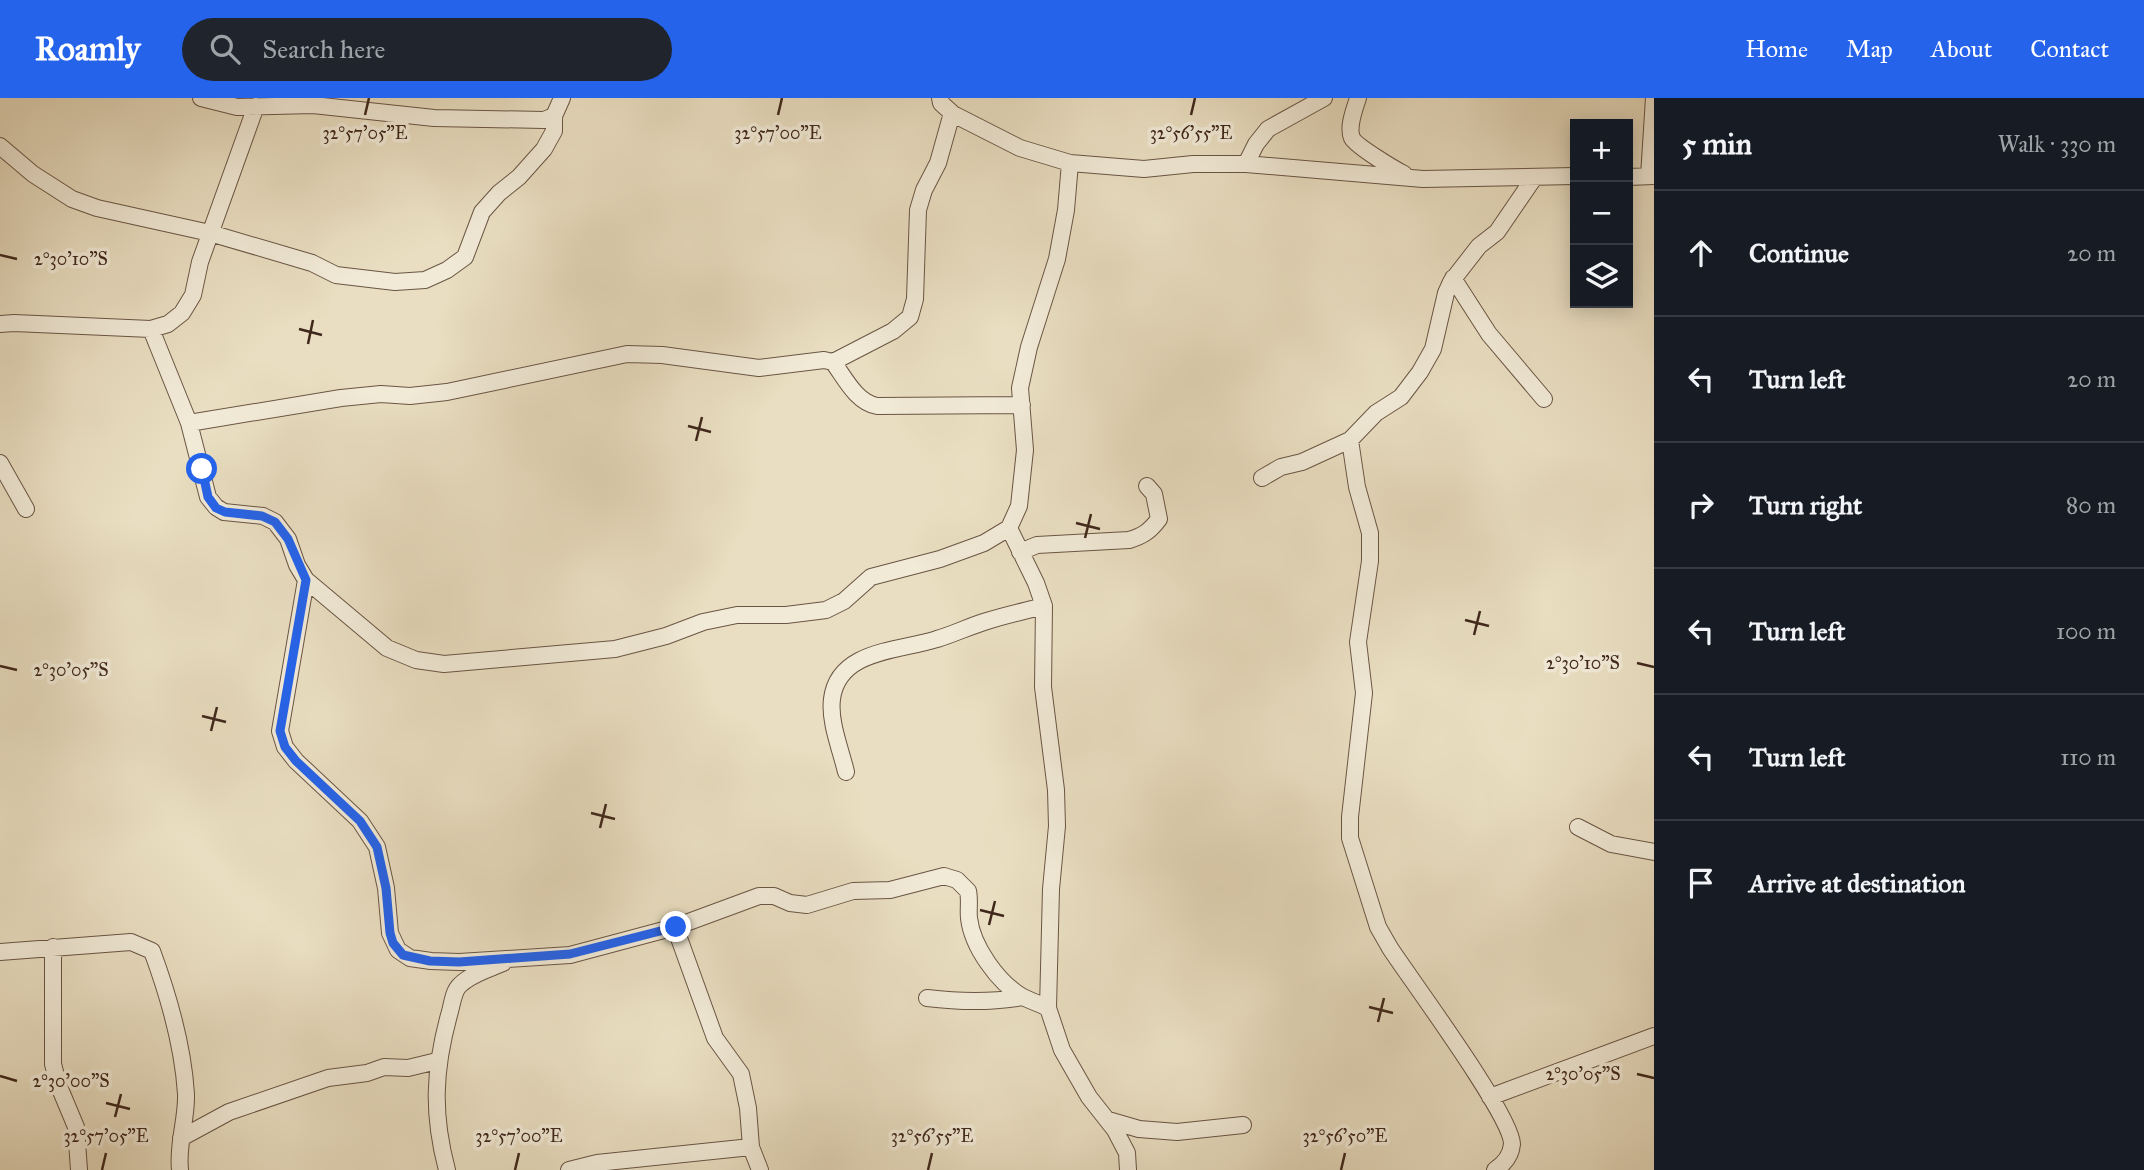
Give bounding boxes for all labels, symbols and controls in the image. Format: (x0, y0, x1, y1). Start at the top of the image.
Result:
search box (182, 18, 672, 81)
text: Roamly (35, 29, 140, 69)
icon: search (206, 30, 244, 68)
text: Search here (262, 33, 385, 65)
text: Home (1745, 34, 1808, 64)
text: Map (1846, 34, 1893, 64)
text: About (1931, 34, 1992, 64)
text: Contact (2030, 34, 2109, 64)
map controls (1570, 119, 1633, 308)
button: + (1570, 119, 1633, 182)
text: 32°57'05"E (322, 122, 408, 144)
text: 32°57'00"E (734, 122, 822, 144)
text: 32°56'55"E (1150, 122, 1232, 144)
text: 5 min (1682, 126, 1752, 162)
text: Walk · 330 m (1998, 130, 2116, 158)
button: − (1570, 182, 1633, 245)
icon: ahead (1682, 234, 1720, 272)
text: Continue (1749, 237, 1849, 269)
text: 20 m (2067, 239, 2116, 267)
button: layers (1570, 245, 1633, 308)
text: 2°30'10"S (34, 248, 108, 270)
icon: left (1682, 360, 1720, 398)
text: Turn left (1749, 363, 1845, 395)
text: 20 m (2067, 365, 2116, 393)
route start (186, 453, 217, 484)
icon: right (1682, 486, 1720, 524)
text: Turn right (1749, 489, 1862, 521)
text: 80 m (2066, 491, 2116, 519)
icon: left (1682, 612, 1720, 650)
text: Turn left (1749, 615, 1845, 647)
text: 100 m (2056, 617, 2116, 645)
text: 2°30'10"S (1546, 652, 1620, 674)
text: 2°30'05"S (33, 659, 109, 681)
icon: left (1682, 738, 1720, 776)
text: Turn left (1749, 741, 1845, 773)
text: 110 m (2060, 743, 2116, 771)
icon: arrive (1682, 864, 1720, 902)
text: Arrive at destination (1749, 867, 1966, 899)
route end (660, 911, 691, 942)
text: 2°30'05"S (1545, 1063, 1621, 1085)
text: 2°30'00"S (32, 1070, 110, 1092)
text: 32°57'05"E (63, 1125, 149, 1147)
text: 32°57'00"E (475, 1125, 563, 1147)
text: 32°56'55"E (891, 1125, 973, 1147)
text: 32°56'50"E (1303, 1125, 1387, 1147)

